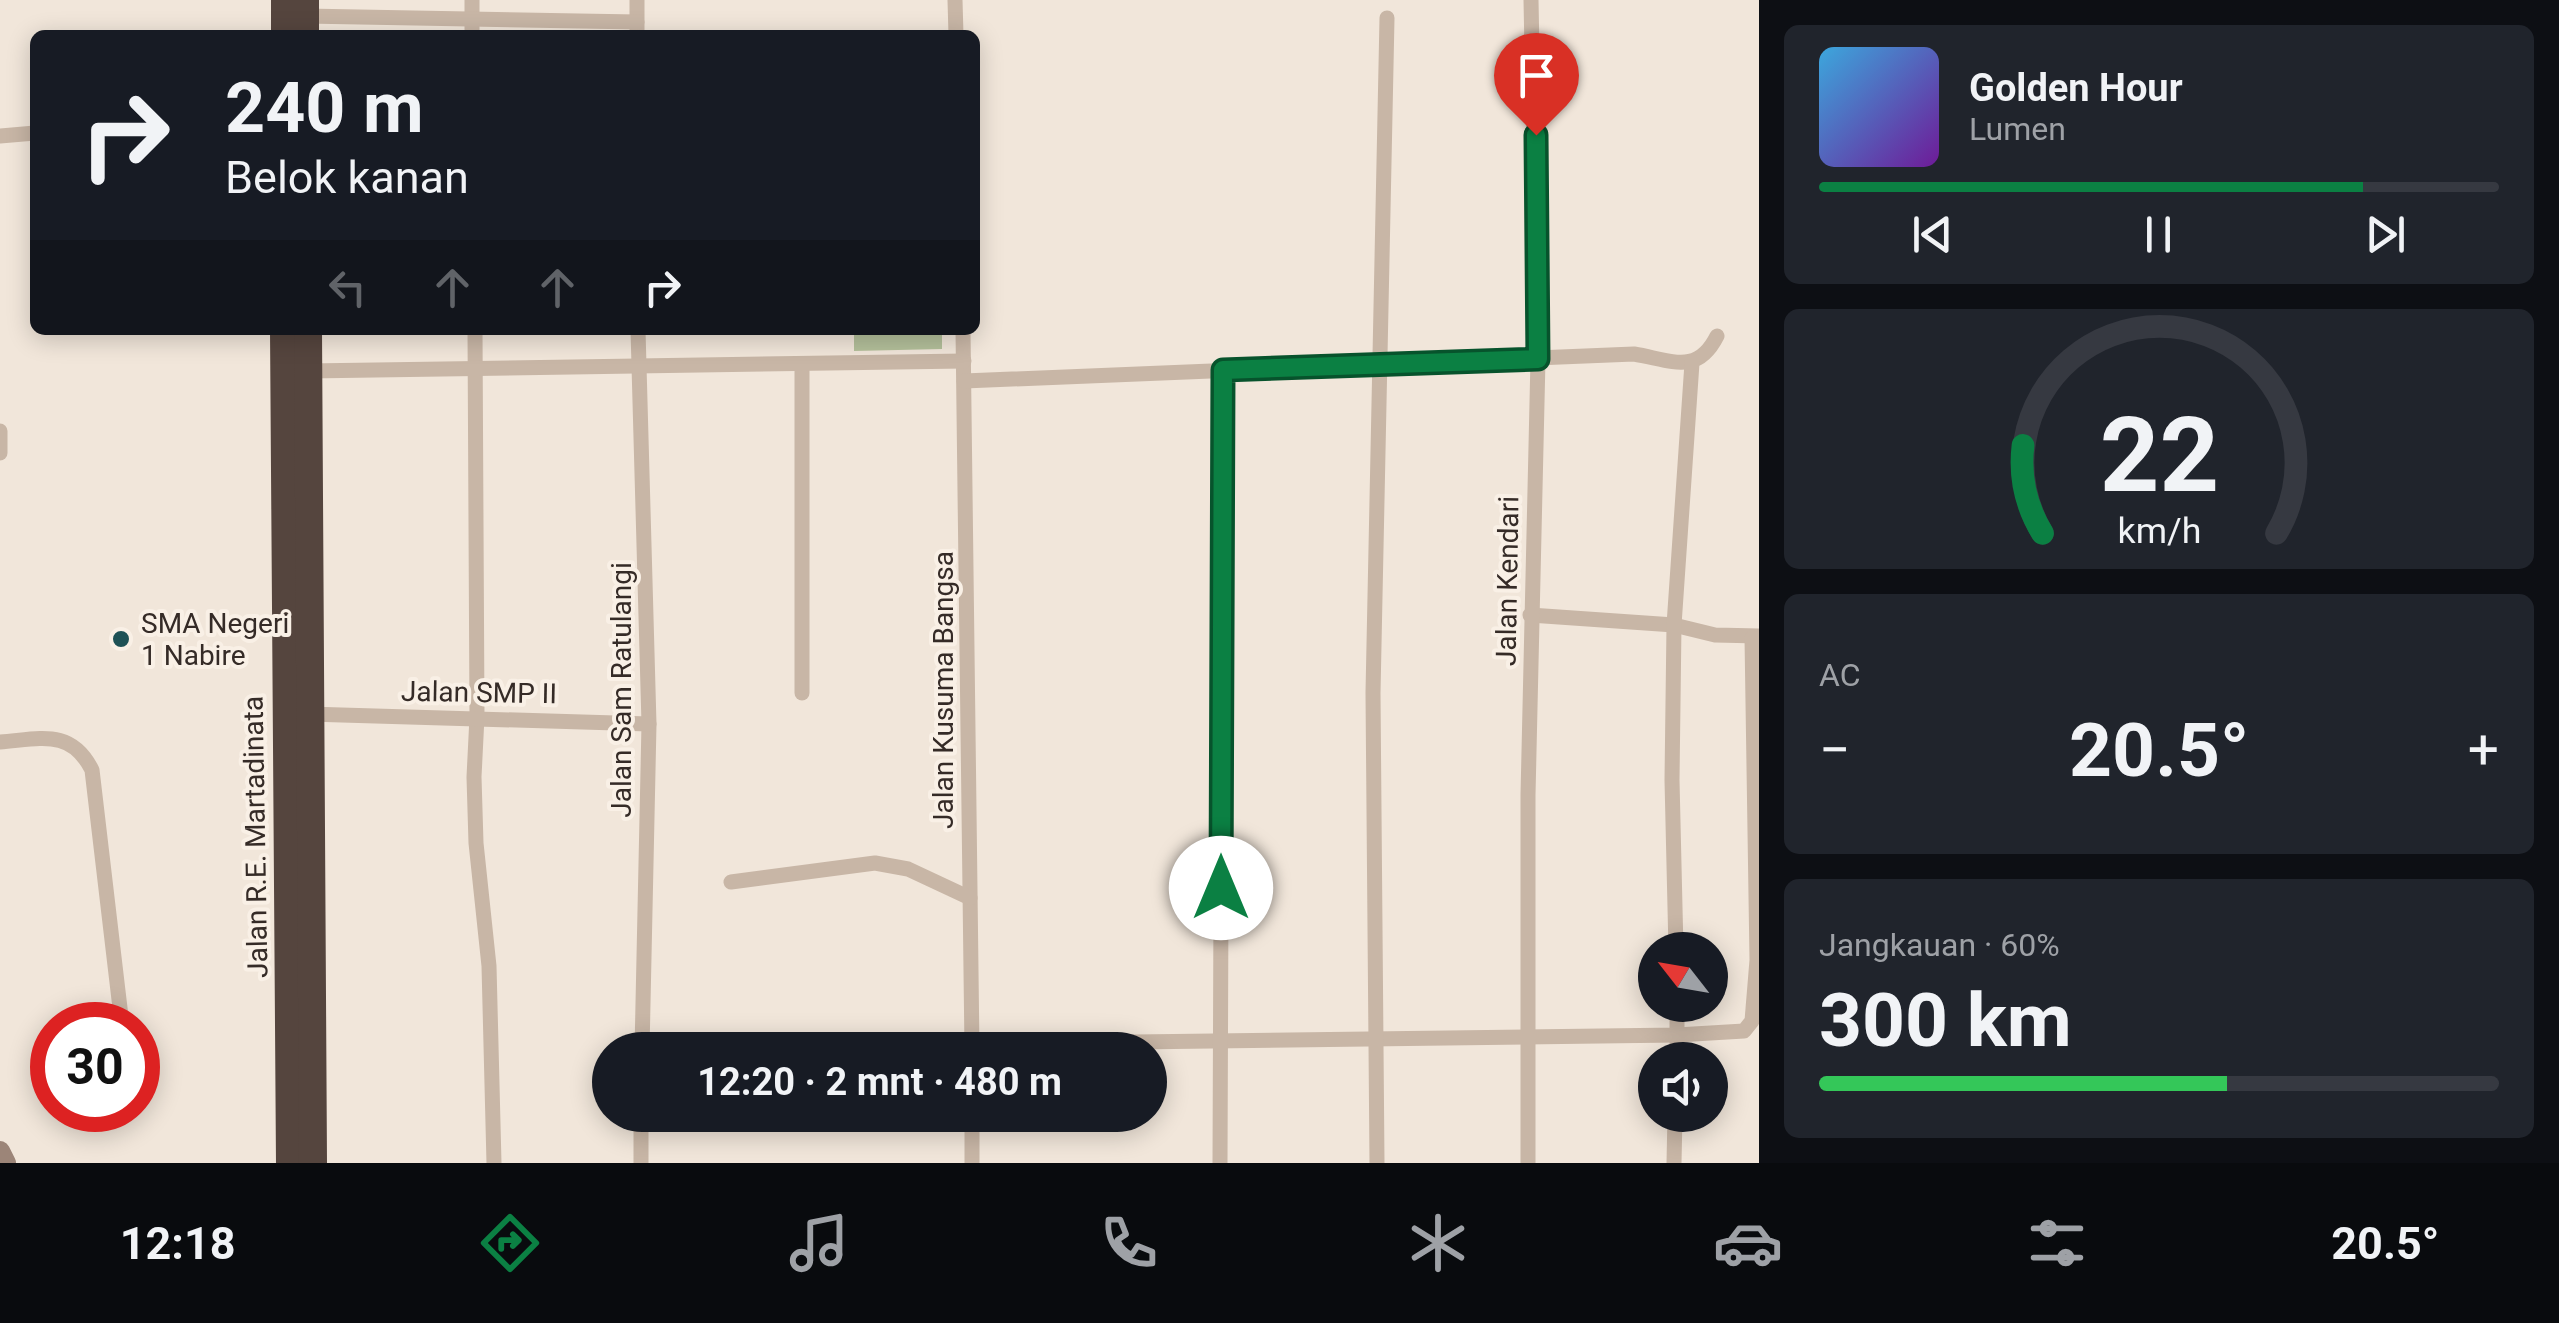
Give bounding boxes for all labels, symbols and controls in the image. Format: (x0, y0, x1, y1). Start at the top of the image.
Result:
pin (1494, 33, 1579, 136)
icon: arrive (1509, 48, 1564, 103)
text: Golden Hour (1969, 66, 2183, 110)
text: 240 m (225, 67, 424, 149)
icon: right (60, 70, 190, 200)
text: Lumen (1969, 110, 2066, 148)
text: Belok kanan (225, 151, 469, 204)
icon: previous (1905, 207, 1960, 262)
icon: pause (2131, 207, 2186, 262)
icon: next (2358, 207, 2413, 262)
icon: left (320, 260, 375, 315)
icon: ahead (425, 260, 480, 315)
icon: ahead (530, 260, 585, 315)
icon: right (635, 260, 690, 315)
text: 22 (2099, 395, 2219, 516)
street label: Jalan Kendari (1490, 496, 1525, 666)
text: km/h (2117, 510, 2201, 552)
street label: Jalan Kusuma Bangsa (927, 551, 960, 829)
street label: Jalan Sam Ratulangi (605, 562, 638, 818)
place label: SMA Negeri 1 Nabire (141, 607, 289, 672)
marker: SMA Negeri 1 Nabire (110, 628, 132, 650)
text: AC (1819, 656, 1861, 694)
street label: Jalan SMP II (401, 675, 557, 710)
street label: Jalan R.E. Martadinata (237, 696, 274, 978)
text: 20.5° (2069, 706, 2249, 794)
text: − (1819, 718, 1850, 782)
text: + (2468, 718, 2499, 782)
position arrow (1169, 836, 1273, 940)
text: Jangkauan · 60% (1819, 926, 2060, 964)
north arrow (1638, 932, 1728, 1022)
map controls (1638, 932, 1728, 1132)
text: 300 km (1819, 976, 2072, 1064)
speed limit sign: 30 (30, 1002, 160, 1132)
button: sound (1638, 1042, 1728, 1132)
text: 12:20 · 2 mnt · 480 m (697, 1060, 1062, 1104)
icon: directions (475, 1208, 545, 1278)
icon: music (784, 1208, 854, 1278)
icon: phone (1094, 1208, 1164, 1278)
icon: climate (1403, 1208, 1473, 1278)
icon: car (1713, 1208, 1783, 1278)
icon: filters (2022, 1208, 2092, 1278)
text: 12:18 (120, 1217, 236, 1270)
text: 20.5° (2331, 1217, 2439, 1270)

